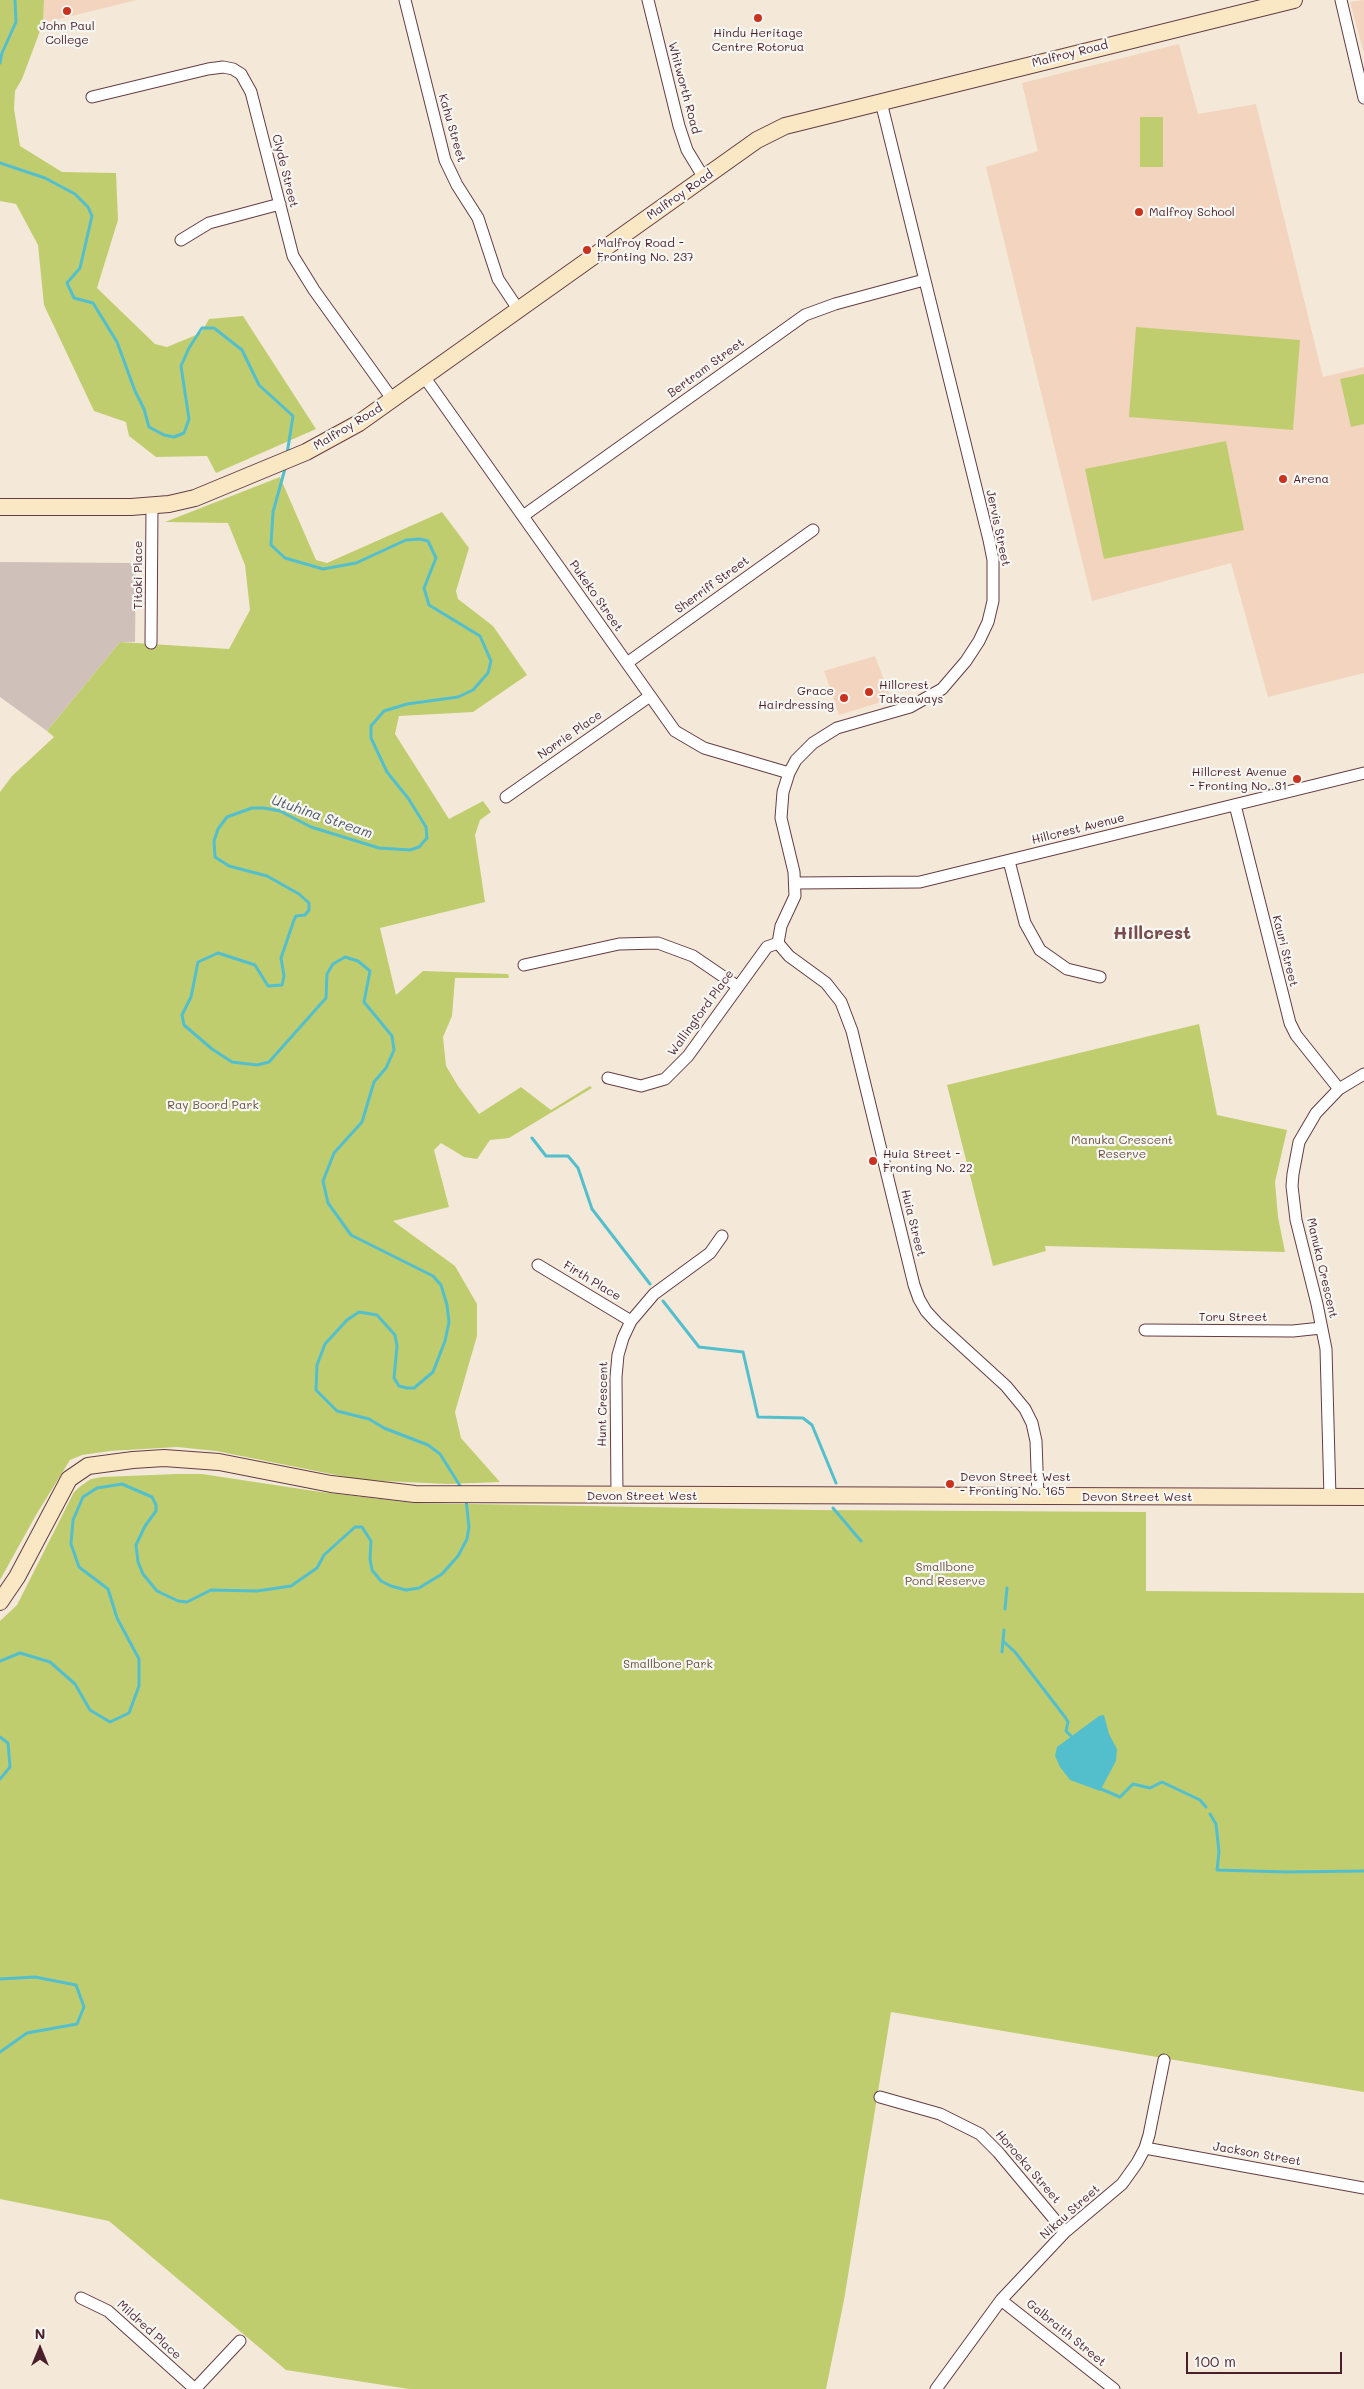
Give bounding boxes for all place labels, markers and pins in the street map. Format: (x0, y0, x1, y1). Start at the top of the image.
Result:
marker: John Paul College (61, 5, 73, 17)
marker: Hindu Heritage Centre Rotorua (752, 12, 764, 24)
place label: John Paul College (39, 19, 95, 47)
place label: Hindu Heritage Centre Rotorua (712, 26, 804, 54)
place label: Malfroy School (1149, 205, 1235, 219)
marker: Malfroy School (1133, 206, 1145, 218)
place label: Malfroy Road - Fronting No. 237 (597, 236, 694, 264)
marker: Malfroy Road - Fronting No. 237 (581, 244, 593, 256)
place label: Arena (1293, 472, 1329, 486)
marker: Arena (1277, 473, 1289, 485)
place label: Hillcrest Takeaways (879, 678, 943, 706)
place label: Grace Hairdressing (758, 684, 834, 712)
marker: Hillcrest Takeaways (863, 686, 875, 698)
marker: Grace Hairdressing (838, 692, 850, 704)
place label: Hillcrest Avenue - Fronting No. 31 (1189, 765, 1287, 793)
marker: Hillcrest Avenue - Fronting No. 31 (1291, 773, 1303, 785)
place label: Huia Street - Fronting No. 22 (883, 1147, 973, 1175)
marker: Huia Street - Fronting No. 22 (867, 1155, 879, 1167)
place label: Devon Street West - Fronting No. 165 (960, 1470, 1071, 1498)
marker: Devon Street West - Fronting No. 165 (944, 1478, 956, 1490)

